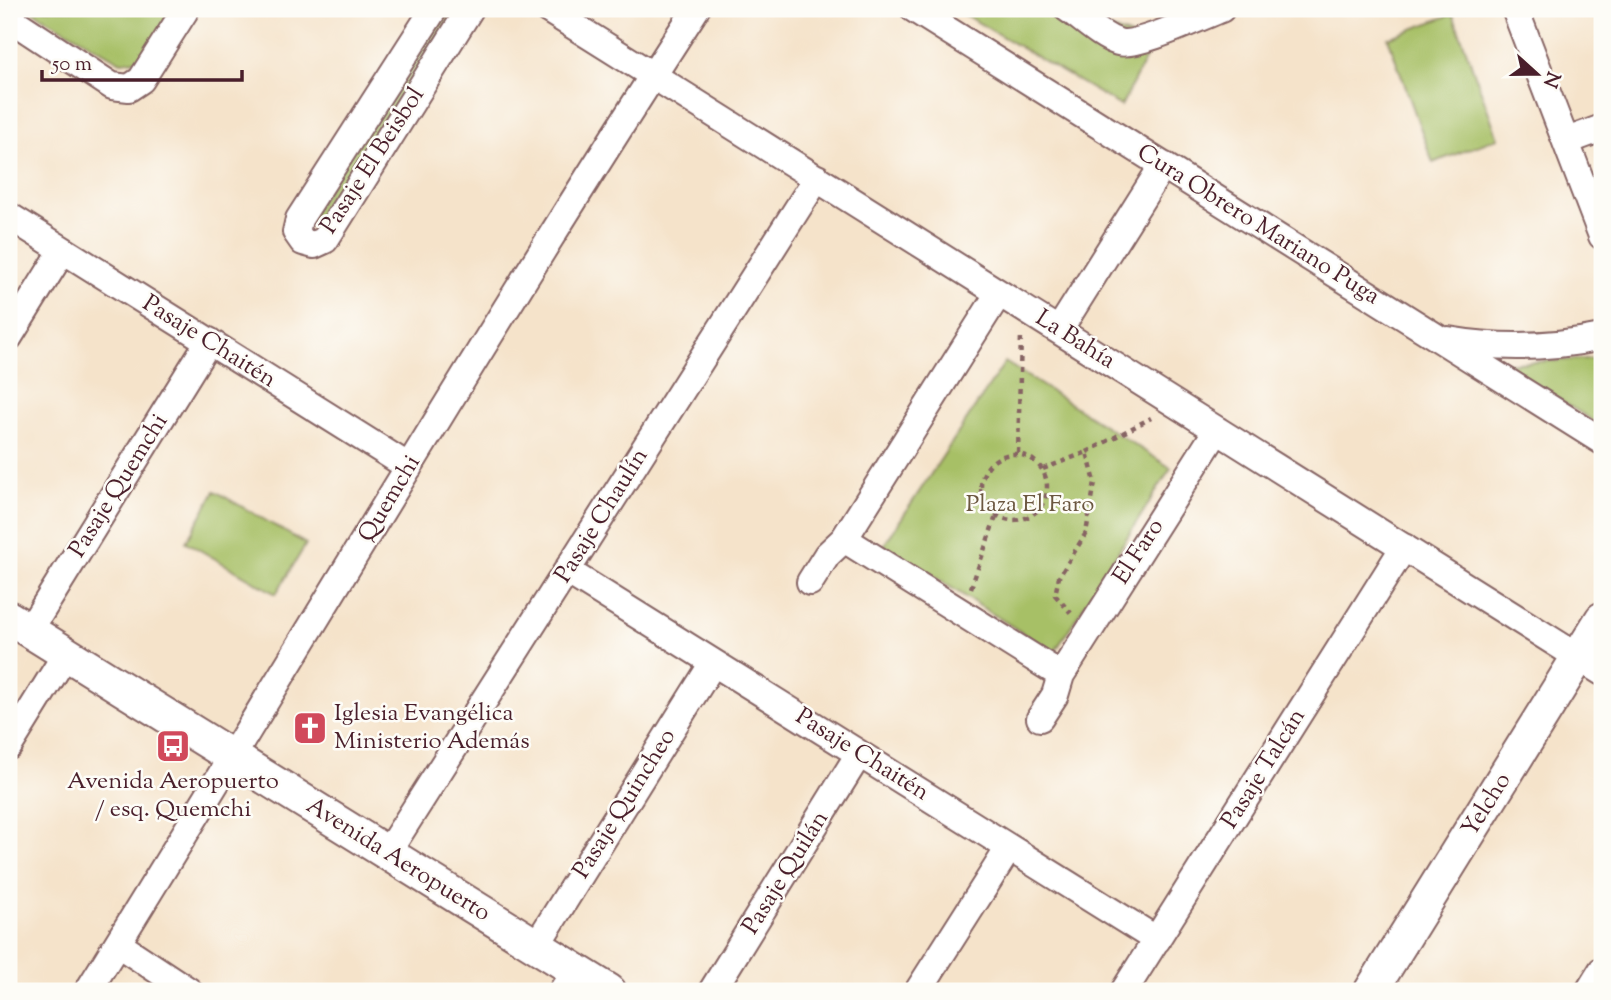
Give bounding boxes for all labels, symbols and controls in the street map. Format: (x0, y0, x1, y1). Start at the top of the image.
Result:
scale bar (42, 38, 242, 82)
north arrow (1502, 38, 1572, 108)
text: 50 m (51, 50, 92, 80)
text: N (1535, 67, 1566, 91)
street label: Pasaje El Beisbol (313, 81, 433, 241)
street label: Cura Obrero Mariano Puga (1130, 136, 1386, 314)
street label: Pasaje Chaitén (135, 287, 283, 397)
street label: La Bahía (1028, 302, 1122, 378)
street label: Pasaje Quemchi (61, 407, 177, 564)
street label: Pasaje Chaulín (547, 442, 657, 590)
street label: Quemchi (351, 449, 429, 549)
park label: Plaza El Faro (966, 488, 1094, 522)
street label: El Faro (1105, 513, 1173, 591)
place label: Iglesia Evangélica Ministerio Además (334, 697, 530, 759)
street label: Pasaje Chaitén (788, 700, 936, 810)
street label: Pasaje Talcán (1214, 702, 1314, 836)
church icon: Iglesia Evangélica Ministerio Además (291, 709, 329, 747)
street label: Pasaje Quincheo (565, 722, 685, 886)
bus stop icon: Avenida Aeropuerto / esq. Quemchi (154, 727, 192, 765)
place label: Avenida Aeropuerto / esq. Quemchi (67, 765, 279, 827)
street label: Yelcho (1454, 766, 1520, 844)
street label: Avenida Aeropuerto (299, 789, 497, 931)
street label: Pasaje Quilán (734, 805, 838, 941)

